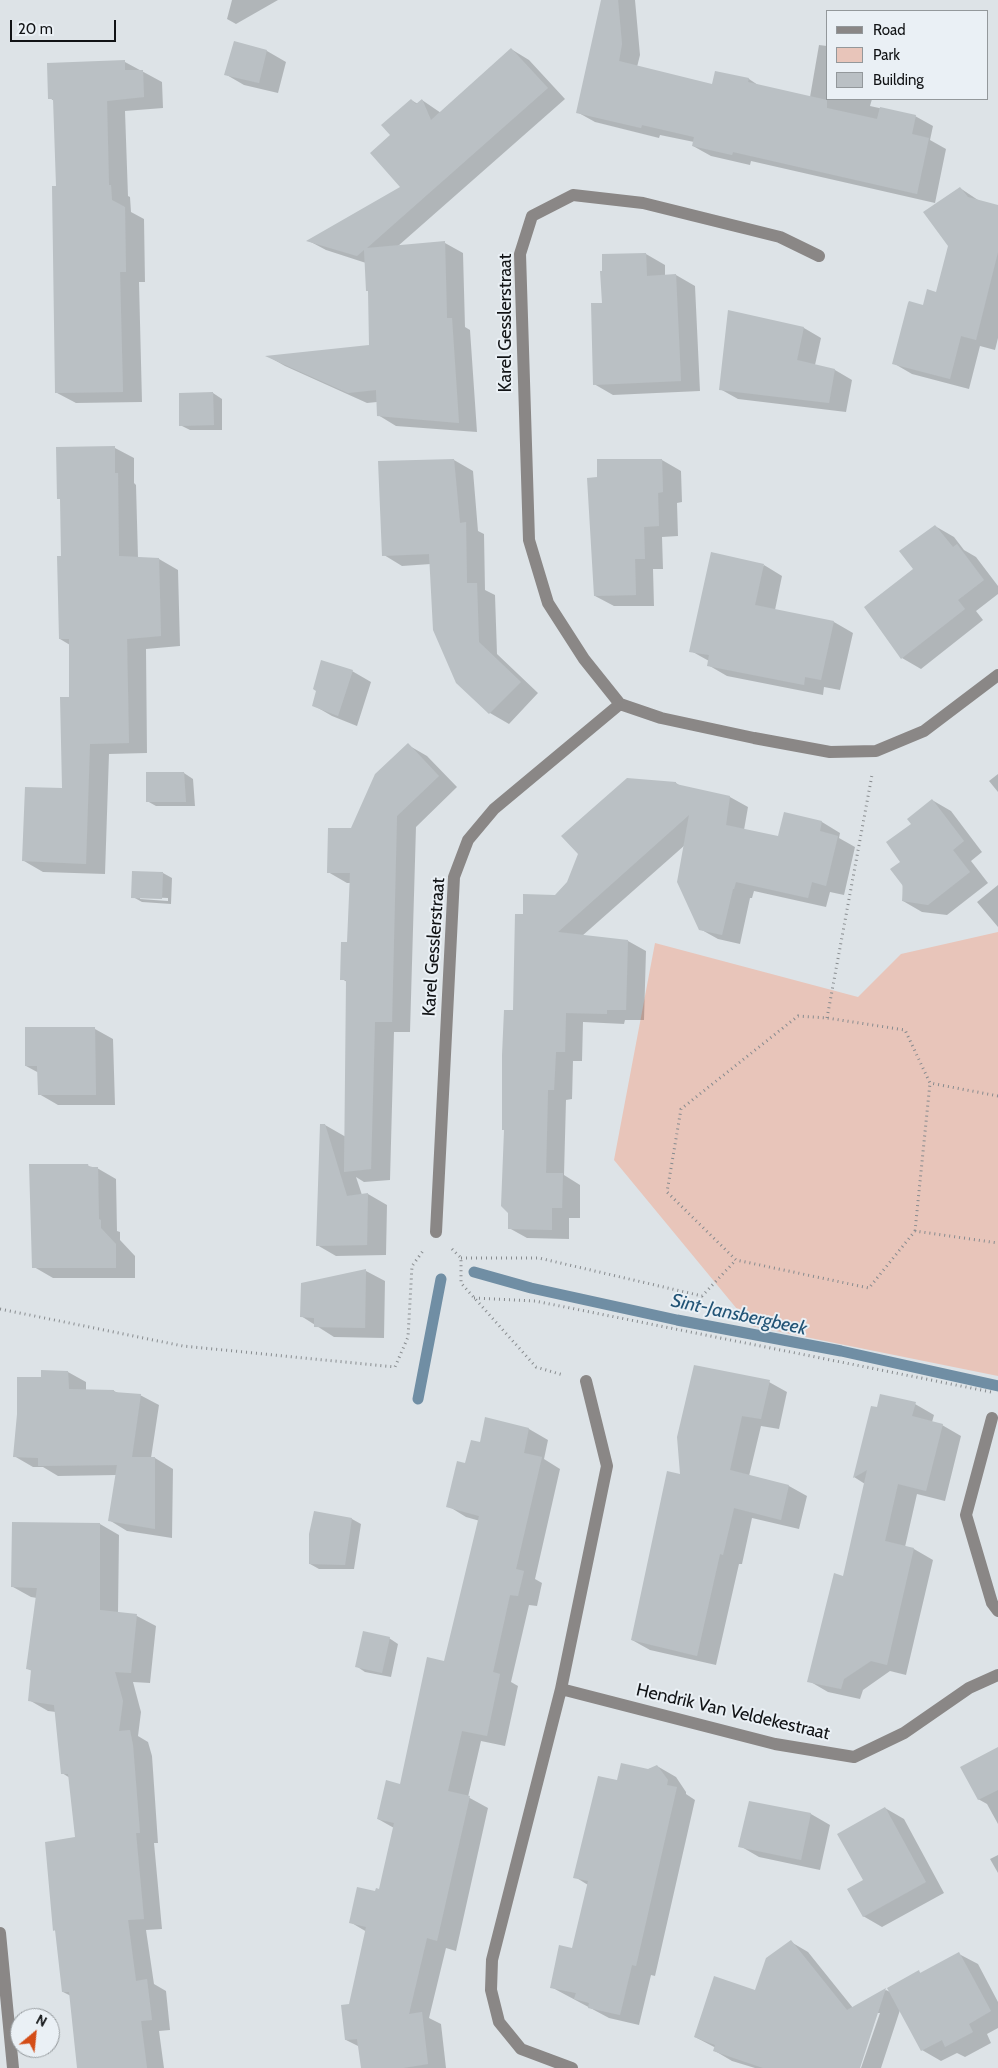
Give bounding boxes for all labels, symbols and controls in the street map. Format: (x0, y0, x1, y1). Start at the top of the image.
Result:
scale bar (12, 10, 119, 42)
legend (826, 10, 988, 100)
text: 20 m (18, 20, 53, 38)
text: Road (873, 21, 906, 39)
text: Park (873, 46, 900, 64)
text: Building (873, 71, 924, 89)
street label: Karel Gesslerstraat (495, 253, 517, 393)
street label: Karel Gesslerstraat (418, 877, 450, 1017)
water label: Sint-Jansbergbeek (669, 1290, 809, 1340)
street label: Hendrik Van Veldekestraat (634, 1679, 832, 1745)
north arrow (10, 2008, 60, 2058)
text: N (33, 2010, 50, 2031)

